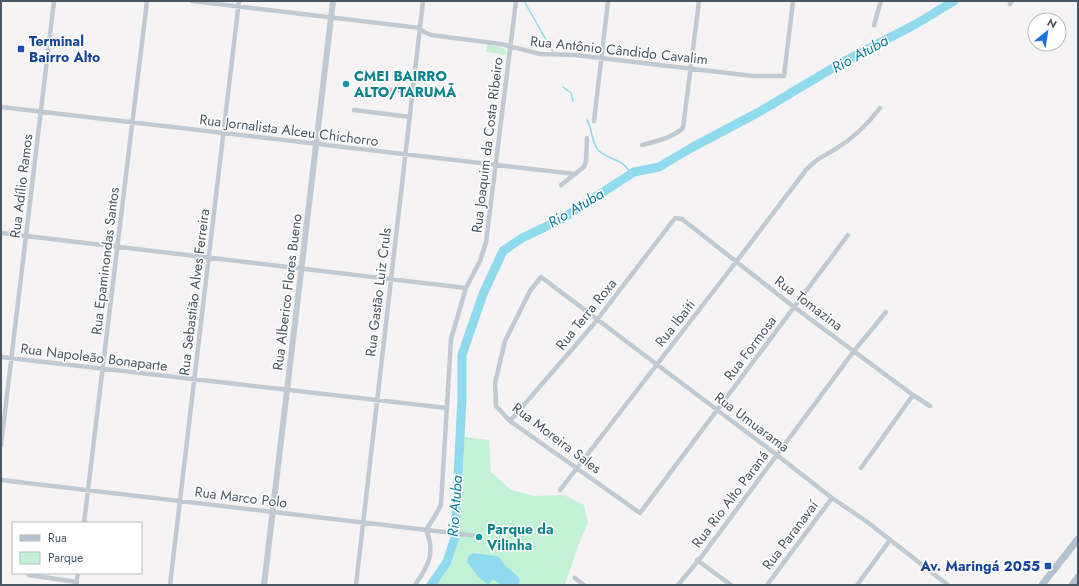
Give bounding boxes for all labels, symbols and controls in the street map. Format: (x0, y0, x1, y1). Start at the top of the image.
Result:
north arrow (1027, 12, 1067, 52)
text: N (1044, 14, 1060, 32)
water label: Rio Atuba (828, 29, 893, 79)
place label: Terminal Bairro Alto (29, 31, 100, 67)
street label: Rua Antônio Cândido Cavalim (529, 31, 709, 69)
marker: Terminal Bairro Alto (16, 44, 26, 54)
street label: Rua Joaquim da Costa Ribeiro (466, 56, 508, 234)
place label: CMEI BAIRRO ALTO/TARUMÃ (353, 66, 457, 102)
marker: CMEI BAIRRO ALTO/TARUMÃ (341, 79, 351, 89)
street label: Rua Jornalista Alceu Chichorro (198, 109, 380, 151)
street label: Rua Adílio Ramos (5, 133, 37, 239)
water label: Rio Atuba (544, 182, 609, 233)
street label: Rua Epaminondas Santos (86, 186, 124, 336)
street label: Rua Sebastião Alves Ferreira (174, 207, 214, 377)
street label: Rua Alberico Flores Bueno (267, 212, 307, 371)
street label: Rua Gastão Luiz Cruls (360, 226, 396, 358)
street label: Rua Tomazina (771, 271, 847, 335)
street label: Rua Terra Roxa (551, 274, 621, 354)
street label: Rua Ibaiti (650, 295, 700, 351)
street label: Rua Formosa (719, 312, 781, 384)
street label: Rua Napoleão Bonaparte (19, 338, 169, 376)
street label: Rua Umuarama (710, 387, 794, 457)
street label: Rua Moreira Sales (508, 398, 606, 478)
street label: Rua Rio Alto Paraná (687, 446, 773, 552)
water label: Rio Atuba (442, 474, 468, 538)
street label: Rua Marco Polo (194, 481, 289, 513)
street label: Rua Paranavaí (757, 495, 824, 574)
place label: Parque da Vilinha (486, 519, 554, 555)
legend (12, 522, 142, 574)
text: Rua (48, 529, 67, 547)
marker: Parque da Vilinha (474, 532, 484, 542)
text: Parque (48, 549, 83, 567)
place label: Av. Maringá 2055 (920, 556, 1040, 576)
marker: Av. Maringá 2055 (1043, 561, 1053, 571)

